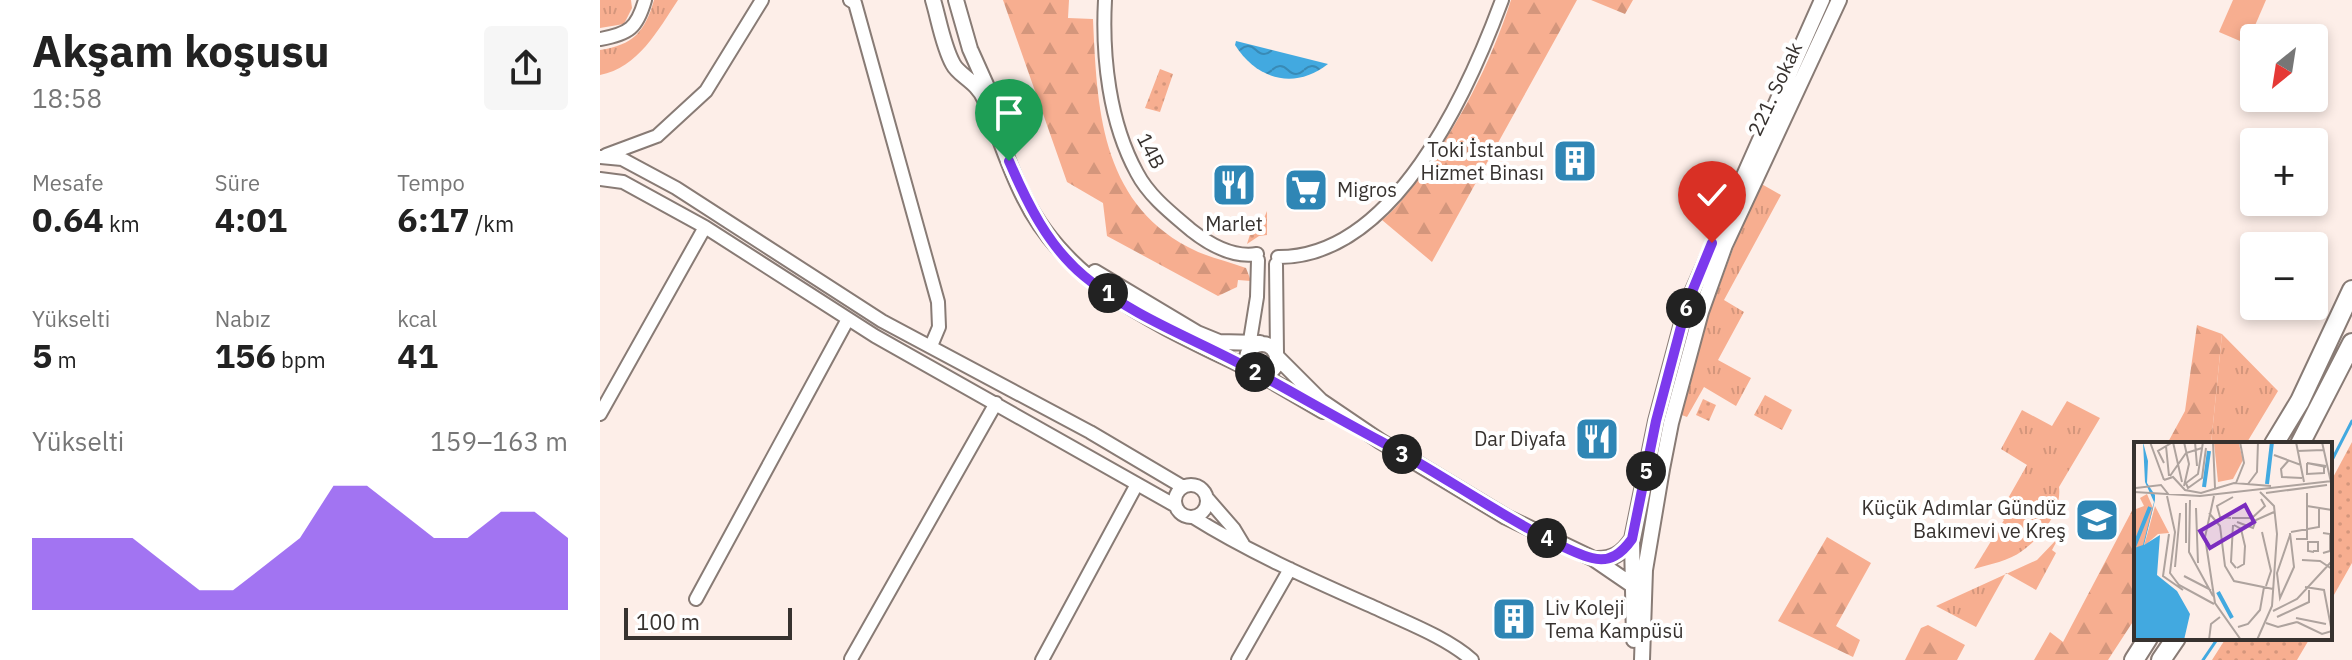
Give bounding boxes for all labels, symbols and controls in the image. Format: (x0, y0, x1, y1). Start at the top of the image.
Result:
text: Akşam koşusu (32, 22, 330, 79)
north arrow (2240, 24, 2328, 112)
map controls (2240, 24, 2328, 320)
button: share (484, 26, 568, 110)
street label: 221. Sokak (1741, 37, 1808, 140)
pin (975, 79, 1043, 161)
text: 18:58 (32, 81, 102, 115)
icon: arrive (987, 91, 1031, 135)
street label: 14B (1131, 128, 1172, 173)
button: + (2240, 128, 2328, 216)
place label: Toki İstanbul Hizmet Binası (1421, 136, 1544, 186)
building icon: Toki İstanbul Hizmet Binası (1551, 137, 1599, 185)
restaurant icon: Marlet (1210, 161, 1258, 209)
pin (1678, 161, 1746, 243)
supermarket icon: Migros (1282, 166, 1330, 214)
text: Mesafe (32, 168, 104, 197)
text: Süre (215, 168, 260, 197)
text: Tempo (397, 168, 465, 197)
icon: check (1690, 173, 1734, 217)
place label: Migros (1337, 176, 1397, 203)
text: 0.64 (32, 197, 104, 241)
text: 4:01 (215, 197, 287, 241)
text: 6:17 (397, 197, 470, 241)
text: km (104, 209, 140, 238)
text: /km (470, 209, 514, 238)
place label: Marlet (1205, 210, 1263, 237)
button: − (2240, 232, 2328, 320)
pin: 1 (1088, 273, 1128, 313)
text: 1 (1101, 278, 1115, 307)
pin: 6 (1666, 288, 1706, 328)
text: 6 (1679, 293, 1693, 322)
text: Yükselti (32, 304, 110, 333)
text: Nabız (215, 304, 270, 333)
text: kcal (397, 304, 437, 333)
text: 5 (32, 333, 52, 377)
text: 156 (215, 333, 276, 377)
text: 41 (397, 333, 438, 377)
text: m (52, 345, 77, 374)
text: bpm (276, 345, 326, 374)
pin: 2 (1235, 352, 1275, 392)
text: 2 (1248, 357, 1262, 386)
restaurant icon: Dar Diyafa (1573, 415, 1621, 463)
text: Yükselti (32, 424, 124, 458)
text: 159–163 m (430, 424, 568, 458)
place label: Dar Diyafa (1474, 425, 1566, 452)
pin: 3 (1382, 434, 1422, 474)
text: 3 (1395, 439, 1409, 468)
inset map (2134, 442, 2332, 640)
pin: 5 (1626, 451, 1666, 491)
text: 5 (1639, 456, 1653, 485)
place label: Küçük Adımlar Gündüz Bakımevi ve Kreş (1862, 494, 2066, 544)
school or university icon: Küçük Adımlar Gündüz Bakımevi ve Kreş (2073, 496, 2121, 544)
pin: 4 (1527, 518, 1567, 558)
text: 4 (1540, 523, 1554, 552)
place label: Liv Koleji Tema Kampüsü (1545, 594, 1684, 644)
building icon: Liv Koleji Tema Kampüsü (1490, 595, 1538, 643)
scale bar (624, 604, 792, 640)
text: 100 m (636, 607, 700, 636)

